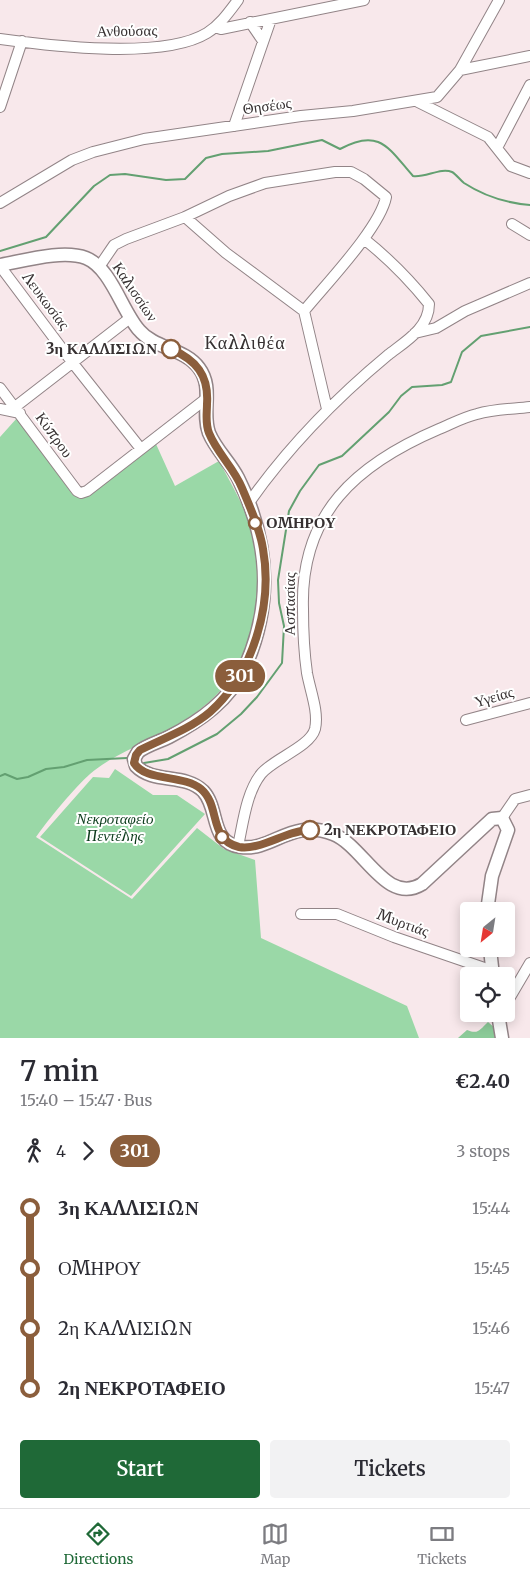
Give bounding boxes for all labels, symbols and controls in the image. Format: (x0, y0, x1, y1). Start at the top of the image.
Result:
street label: Ανθούσας (97, 20, 157, 41)
street label: Θησέως (241, 93, 293, 118)
street label: Καλισσίων (109, 258, 162, 325)
street label: Λευκωσίας (18, 267, 74, 333)
district label: Καλλιθέα (204, 331, 286, 354)
place label: 3η ΚΑΛΛΙΣΙΩΝ (46, 339, 157, 358)
marker: 3η ΚΑΛΛΙΣΙΩΝ (161, 339, 181, 359)
street label: Κύπρου (32, 408, 77, 461)
place label: ΟΜΗΡΟΥ (266, 513, 336, 532)
marker: ΟΜΗΡΟΥ (248, 516, 262, 530)
street label: Ασπασίας (280, 572, 299, 636)
line badge: 301 (211, 660, 269, 692)
text: 301 (225, 664, 255, 687)
street label: Υγείας (472, 682, 516, 711)
park label: Νεκροταφείο Πεντέλης (76, 809, 154, 845)
marker: 2η ΝΕΚΡΟΤΑΦΕΙΟ (300, 820, 320, 840)
place label: 2η ΝΕΚΡΟΤΑΦΕΙΟ (324, 820, 456, 839)
unlabelled marker (215, 830, 229, 844)
north arrow (460, 902, 515, 958)
map controls (460, 902, 515, 1022)
street label: Μυρτιάς (375, 904, 432, 941)
button: locate (460, 967, 515, 1022)
text: 7 min (20, 1053, 99, 1089)
text: €2.40 (455, 1069, 510, 1093)
text: 15:40 – 15:47 · Bus (20, 1090, 152, 1110)
icon: walk (20, 1137, 48, 1165)
icon: forward (74, 1137, 102, 1165)
text: 301 (120, 1139, 150, 1162)
text: 4 (56, 1141, 66, 1161)
text: 3 stops (456, 1141, 510, 1161)
text: 3η ΚΑΛΛΙΣΙΩΝ (58, 1196, 199, 1220)
text: 15:44 (472, 1198, 510, 1218)
text: ΟΜΗΡΟΥ (58, 1256, 141, 1280)
text: 15:45 (474, 1258, 510, 1278)
text: 2η ΚΑΛΛΙΣΙΩΝ (58, 1316, 192, 1340)
text: 15:46 (472, 1318, 510, 1338)
text: 2η ΝΕΚΡΟΤΑΦΕΙΟ (58, 1376, 226, 1400)
text: 15:47 (474, 1378, 510, 1398)
button: Start (20, 1440, 260, 1498)
button: Tickets (270, 1440, 510, 1498)
tab: Directions (63, 1520, 133, 1568)
tab: Map (260, 1520, 290, 1568)
tab: Tickets (417, 1520, 467, 1568)

